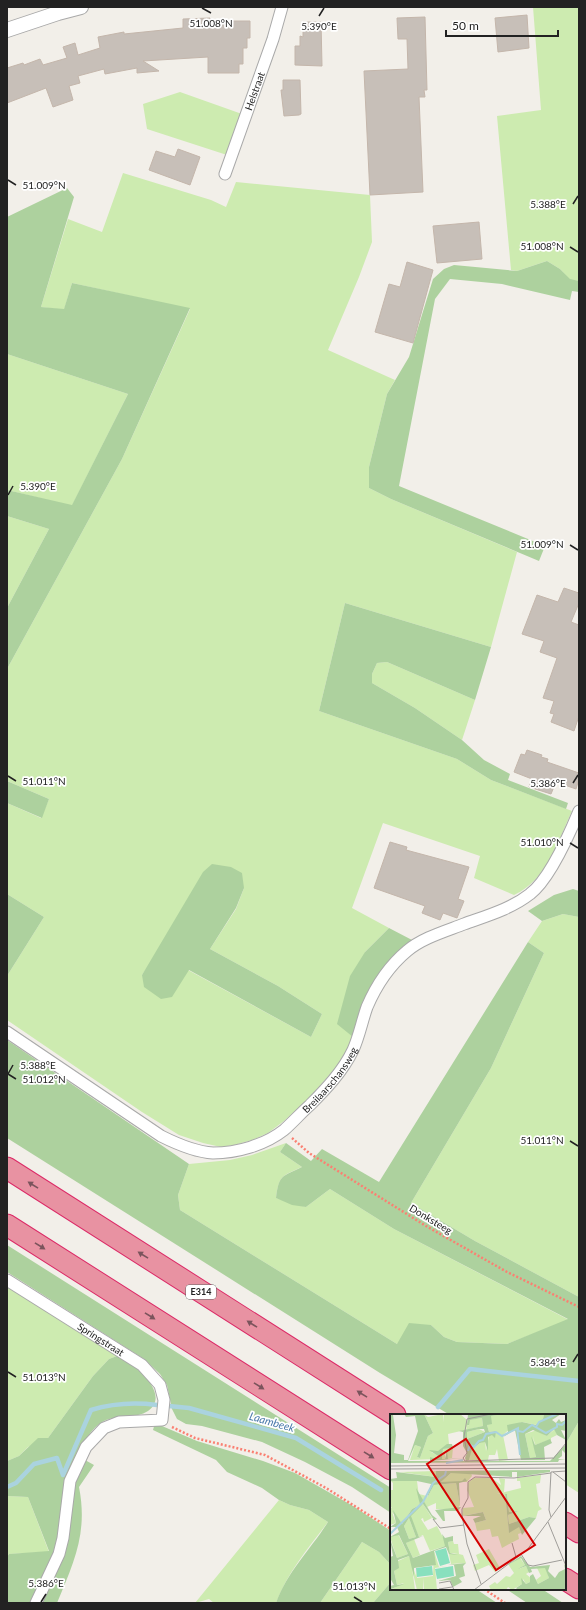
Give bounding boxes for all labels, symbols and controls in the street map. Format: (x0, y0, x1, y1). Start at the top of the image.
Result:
scale bar (446, 12, 558, 38)
text: 51.008°N (189, 17, 233, 29)
text: 50 m (452, 18, 479, 33)
text: 5.390°E (301, 20, 337, 32)
street label: Helstraat (242, 70, 267, 112)
text: 51.009°N (22, 179, 66, 191)
text: 5.388°E (530, 198, 566, 210)
text: 51.008°N (520, 240, 564, 252)
text: 5.390°E (20, 480, 56, 492)
text: 51.009°N (520, 538, 564, 550)
text: 51.011°N (22, 775, 66, 787)
text: 5.386°E (530, 777, 566, 789)
text: 51.010°N (520, 836, 564, 848)
street label: Breilaarschansweg (300, 1045, 360, 1115)
text: 5.388°E (20, 1059, 56, 1071)
text: 51.012°N (22, 1073, 66, 1085)
text: 51.011°N (520, 1134, 564, 1146)
one-way arrow (28, 1181, 38, 1189)
street label: Donksteeg (408, 1202, 454, 1236)
one-way arrow (35, 1242, 45, 1250)
one-way arrow (137, 1251, 149, 1258)
road number: E314 (186, 1285, 216, 1299)
one-way arrow (145, 1312, 155, 1320)
street label: Springstraat (75, 1320, 127, 1358)
one-way arrow (246, 1321, 258, 1328)
text: 5.384°E (530, 1356, 566, 1368)
text: 51.013°N (22, 1371, 66, 1383)
one-way arrow (253, 1382, 265, 1389)
one-way arrow (357, 1390, 367, 1398)
water label: Laambeek (248, 1409, 297, 1434)
inset map (390, 1414, 566, 1590)
one-way arrow (363, 1452, 375, 1459)
text: 5.386°E (28, 1577, 64, 1589)
text: 51.013°N (332, 1580, 376, 1592)

